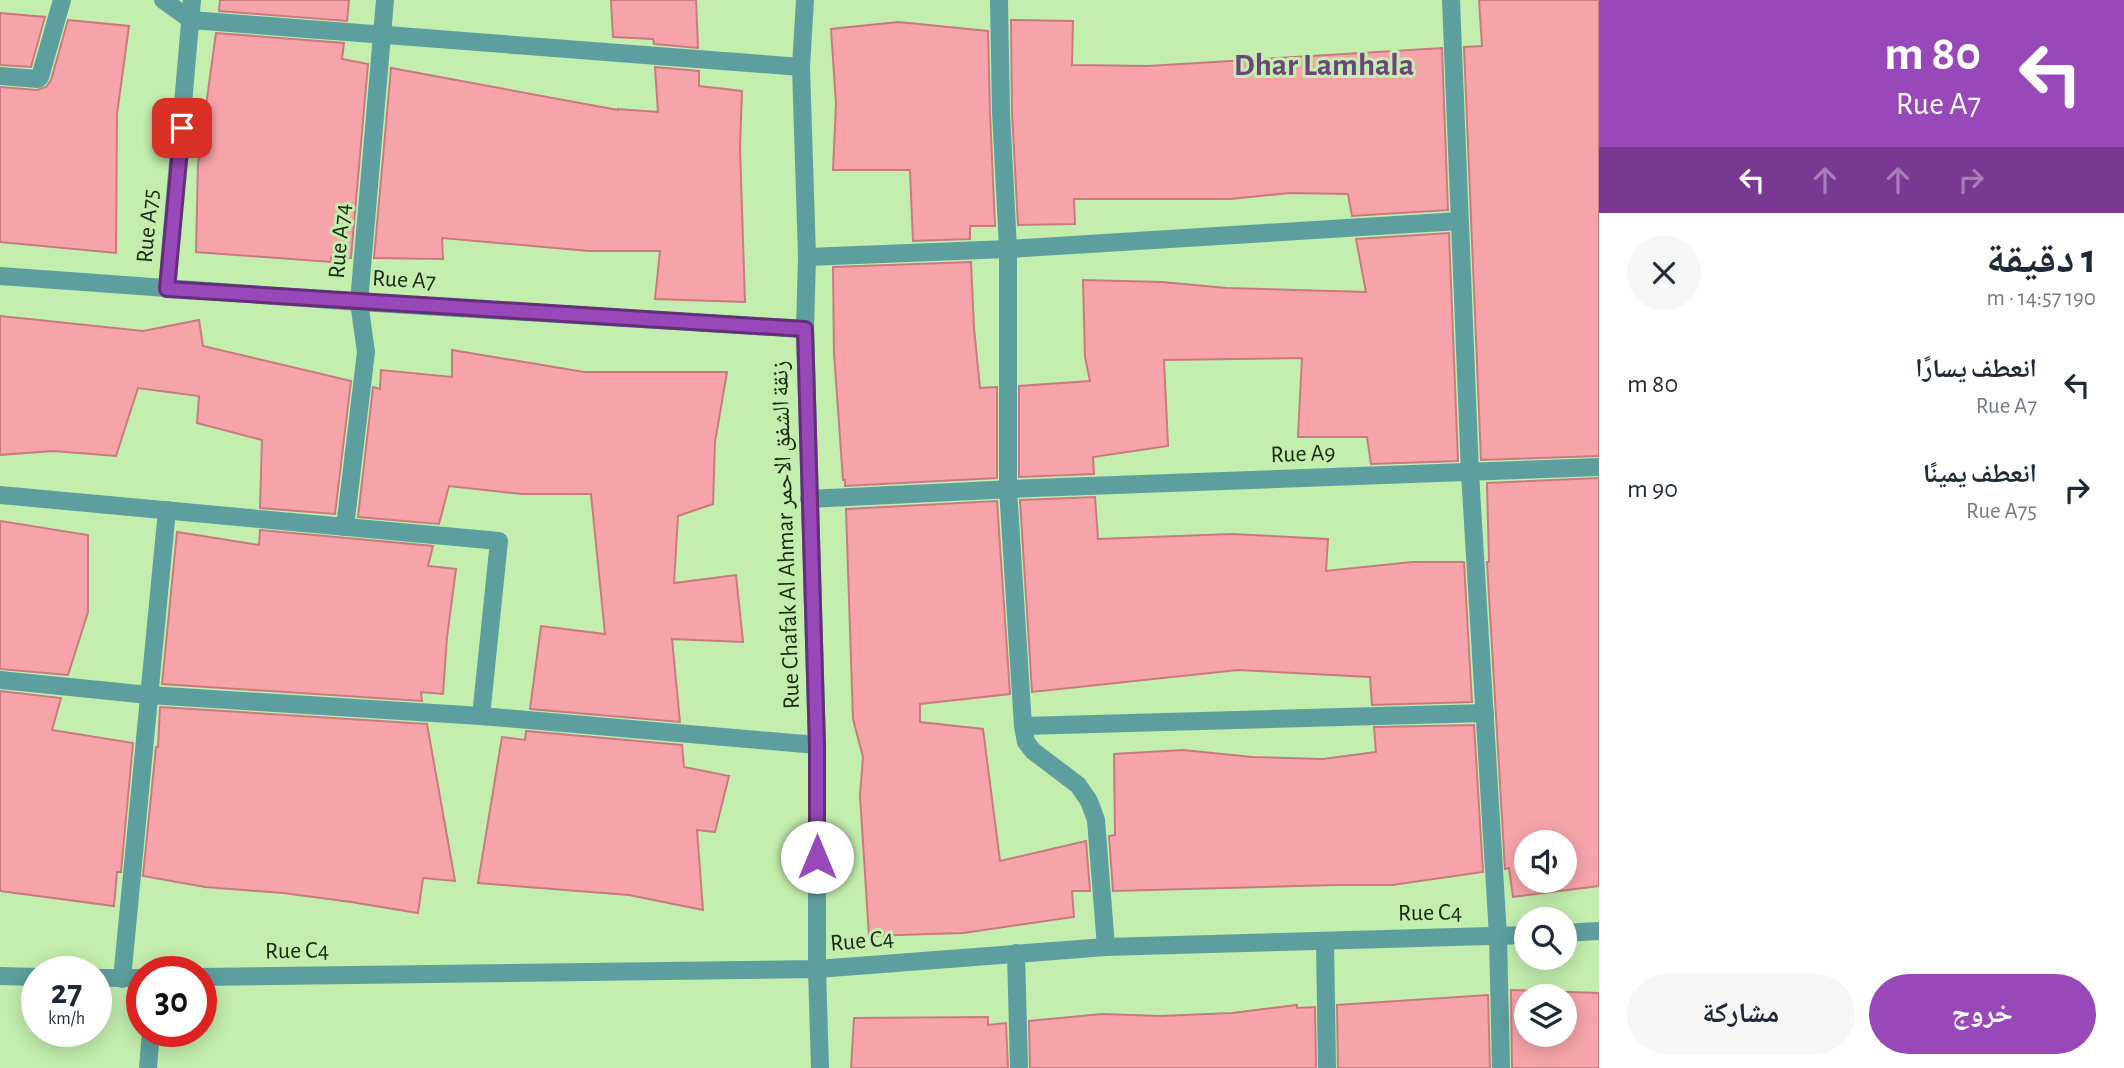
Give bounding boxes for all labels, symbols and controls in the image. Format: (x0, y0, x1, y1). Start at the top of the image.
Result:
icon: left (2005, 28, 2096, 119)
text: 80 m (1884, 30, 1981, 79)
district label: Dhar Lamhala (1234, 49, 1414, 81)
text: Rue A7 (1896, 88, 1981, 120)
pin (152, 98, 212, 158)
icon: arrive (163, 109, 201, 147)
icon: left (1733, 161, 1771, 199)
icon: ahead (1806, 161, 1844, 199)
icon: ahead (1879, 161, 1917, 199)
icon: right (1952, 161, 1990, 199)
street label: Rue A75 (133, 188, 163, 264)
street label: Rue A74 (325, 202, 355, 280)
button: close (1627, 236, 1701, 310)
text: 1 دقيقة (1986, 238, 2096, 280)
street label: Rue A7 (371, 266, 437, 294)
text: 190 m · 14:57 (1987, 287, 2096, 310)
text: انعطف يسارًا (1915, 356, 2037, 382)
street label: Rue Chafak Al Ahmar زنقة الشفق الاحمر (768, 360, 805, 710)
icon: left (2058, 366, 2096, 404)
text: 80 m (1627, 371, 1678, 397)
text: Rue A7 (1976, 395, 2037, 418)
street label: Rue A9 (1270, 441, 1336, 467)
text: انعطف يمينًا (1923, 461, 2037, 487)
icon: right (2058, 471, 2096, 509)
text: 90 m (1627, 476, 1678, 502)
text: Rue A75 (1966, 500, 2037, 523)
position arrow (780, 820, 854, 894)
map controls (1514, 830, 1577, 1047)
button: sound (1514, 830, 1577, 893)
street label: Rue C4 (1398, 900, 1462, 926)
button: search (1514, 907, 1577, 970)
street label: Rue C4 (829, 926, 895, 956)
street label: Rue C4 (265, 938, 329, 964)
speed limit sign: 30 (126, 956, 217, 1047)
button: مشاركة (1627, 974, 1855, 1054)
button: خروج (1869, 974, 2096, 1054)
text: 27 (51, 975, 82, 1010)
button: layers (1514, 984, 1577, 1047)
text: km/h (48, 1010, 85, 1028)

